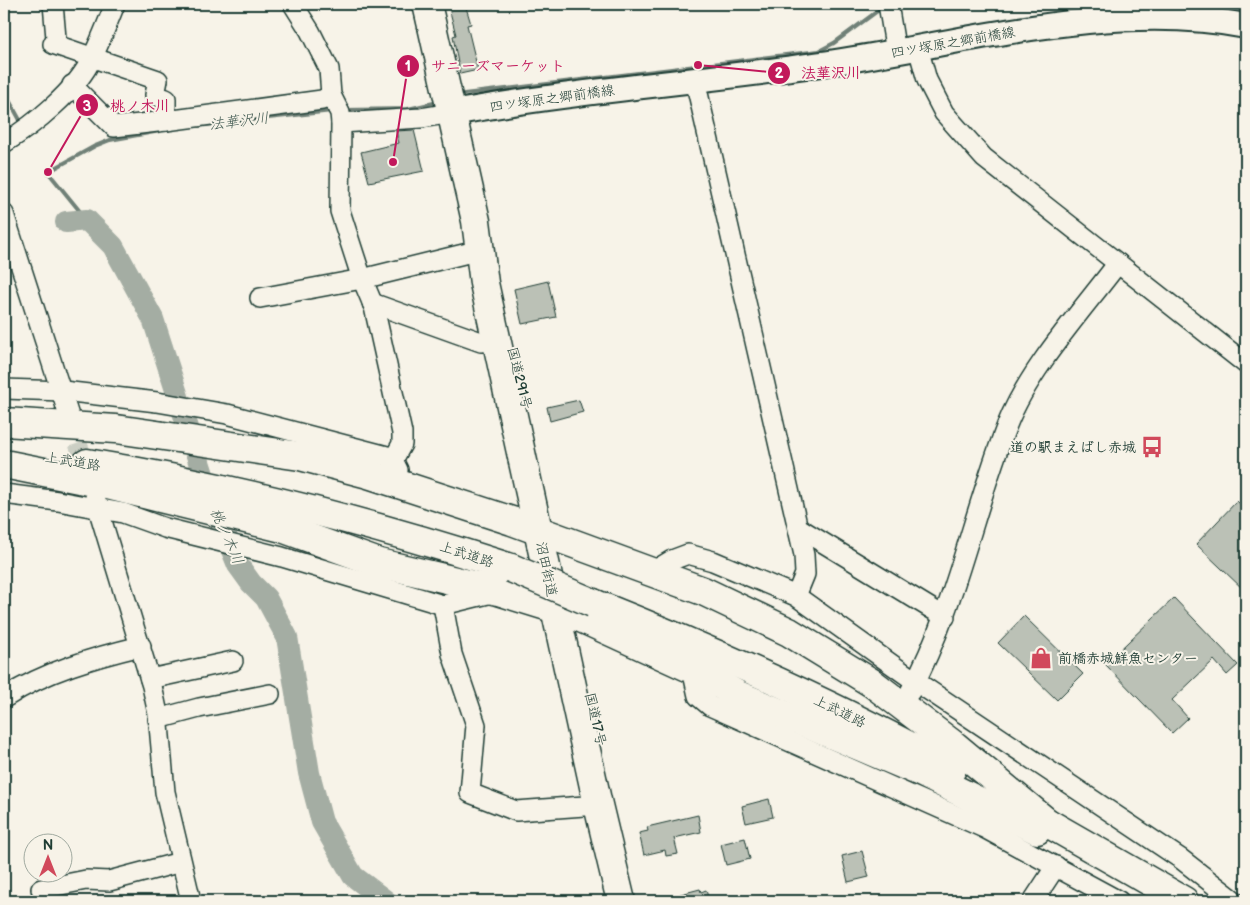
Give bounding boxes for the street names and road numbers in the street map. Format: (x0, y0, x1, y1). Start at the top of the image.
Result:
street label: 四ツ塚原之郷前橋線 (890, 23, 1017, 62)
street label: 四ツ塚原之郷前橋線 (488, 81, 616, 116)
street label: 国道291号 (504, 345, 535, 411)
street label: 上武道路 (44, 449, 102, 474)
street label: 上武道路 (438, 538, 496, 571)
street label: 沼田街道 (532, 540, 561, 598)
street label: 国道17号 (581, 691, 610, 747)
street label: 上武道路 (811, 692, 869, 731)

